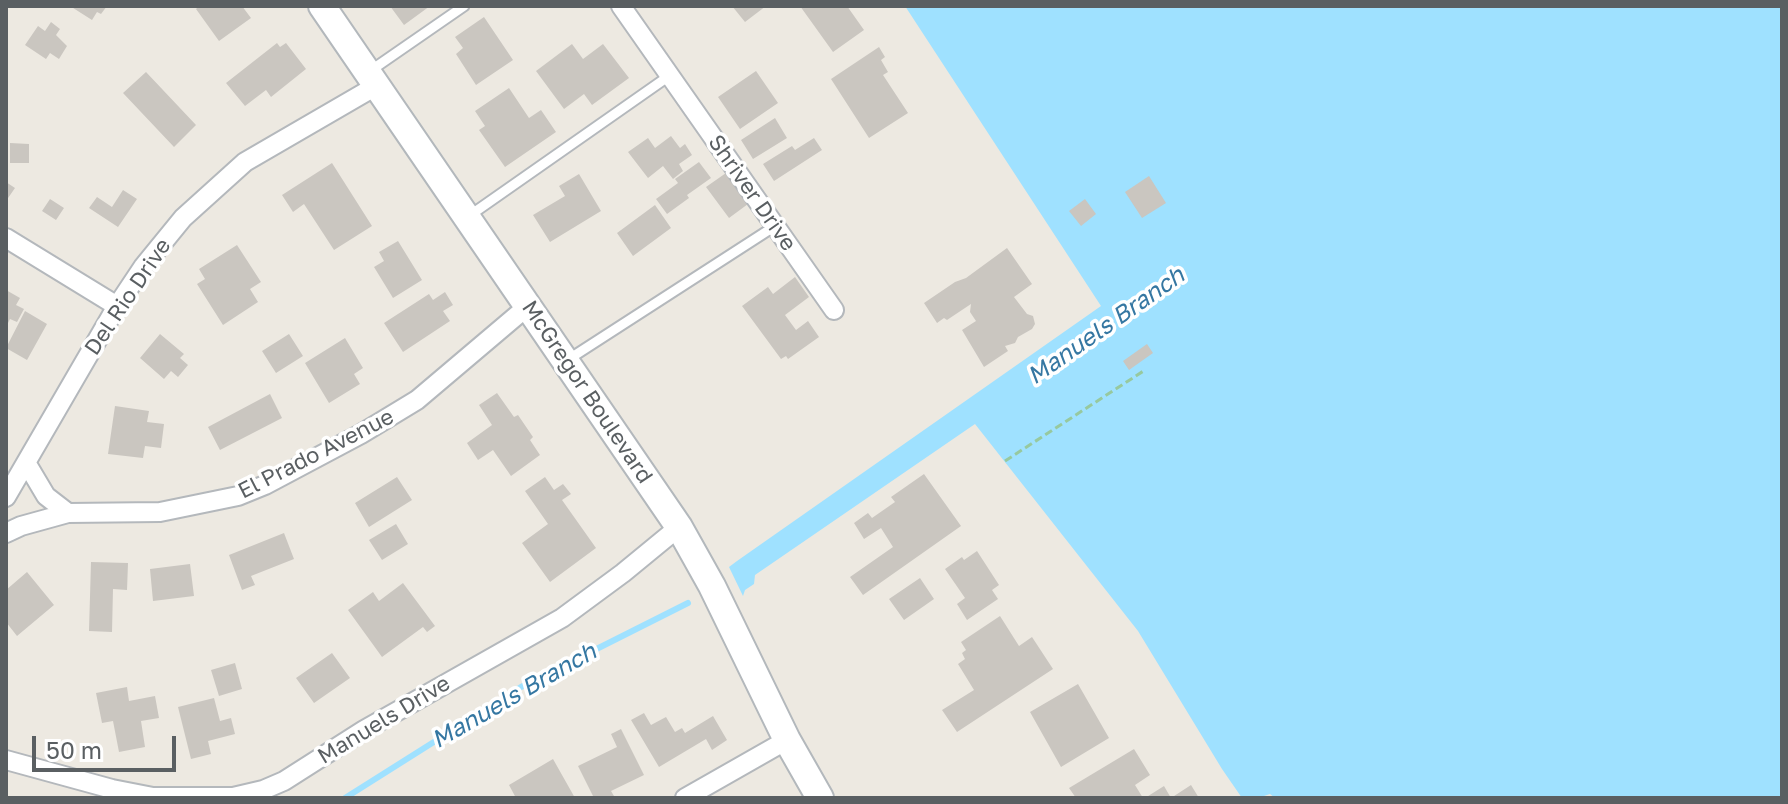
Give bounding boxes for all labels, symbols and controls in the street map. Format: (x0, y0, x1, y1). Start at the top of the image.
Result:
street label: Shriver Drive (702, 130, 802, 256)
street label: Del Rio Drive (79, 234, 177, 360)
water label: Manuels Branch (1022, 261, 1190, 391)
street label: McGregor Boulevard (516, 296, 658, 488)
street label: El Prado Avenue (234, 403, 398, 505)
water label: Manuels Branch (427, 637, 601, 755)
street label: Manuels Drive (313, 670, 455, 770)
scale bar (36, 720, 180, 770)
text: 50 m (46, 735, 102, 764)

